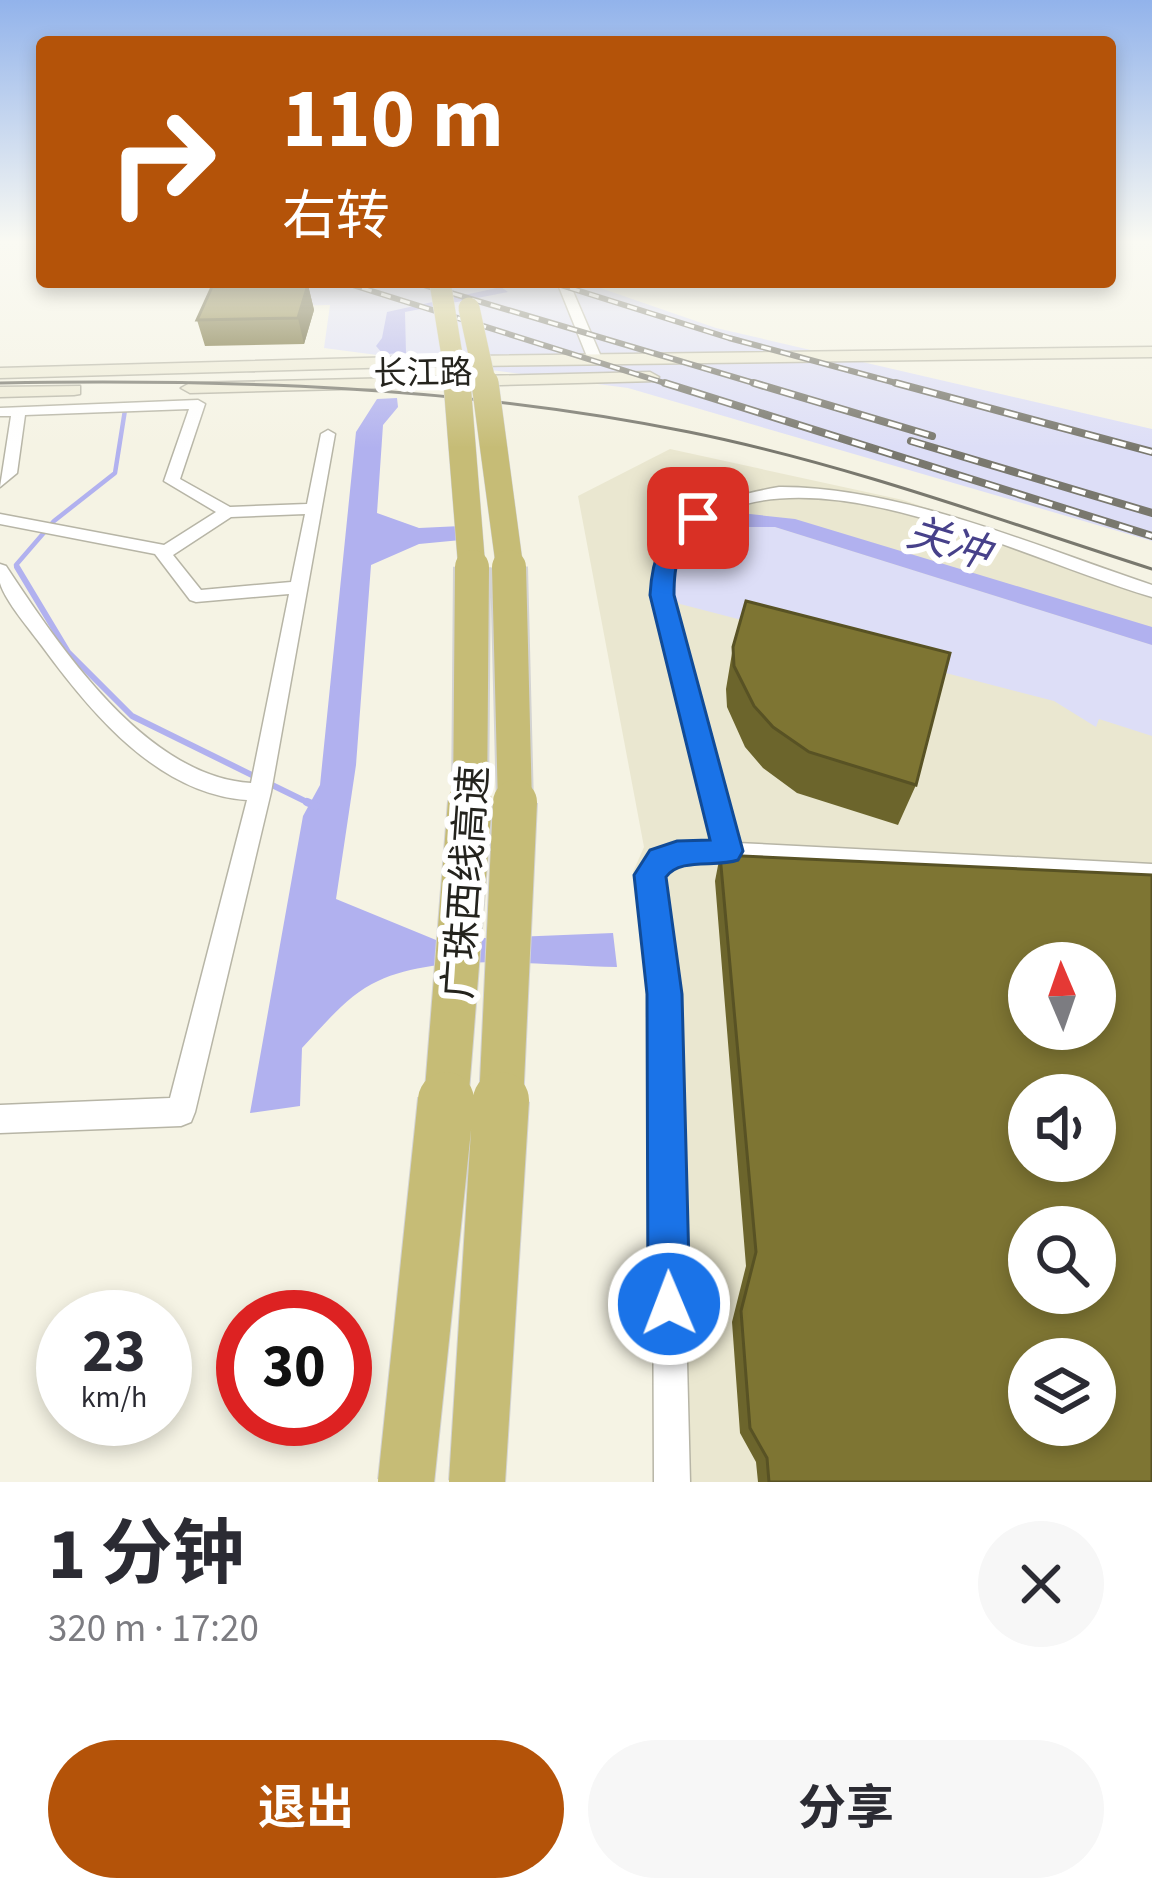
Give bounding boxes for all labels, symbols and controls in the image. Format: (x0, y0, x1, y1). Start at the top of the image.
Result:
text: 110 m (282, 60, 504, 180)
icon: right (84, 84, 240, 240)
text: 右转 (282, 179, 390, 256)
street label: 长江路 (373, 349, 473, 398)
pin (647, 467, 749, 569)
icon: arrive (665, 485, 731, 551)
water label: 关冲 (899, 503, 1001, 586)
street label: 广珠西线高速 (431, 763, 503, 1001)
north arrow (1008, 942, 1116, 1050)
map controls (1008, 942, 1116, 1446)
button: sound (1008, 1074, 1116, 1182)
button: search (1008, 1206, 1116, 1314)
position arrow (606, 1241, 732, 1367)
speed limit sign: 30 (216, 1290, 372, 1446)
text: 23 (82, 1310, 146, 1395)
button: layers (1008, 1338, 1116, 1446)
text: km/h (81, 1376, 147, 1419)
text: 1 分钟 (48, 1504, 244, 1607)
button: close (978, 1521, 1104, 1647)
text: 320 m · 17:20 (48, 1601, 259, 1657)
button: 退出 (48, 1740, 564, 1878)
button: 分享 (588, 1740, 1104, 1878)

